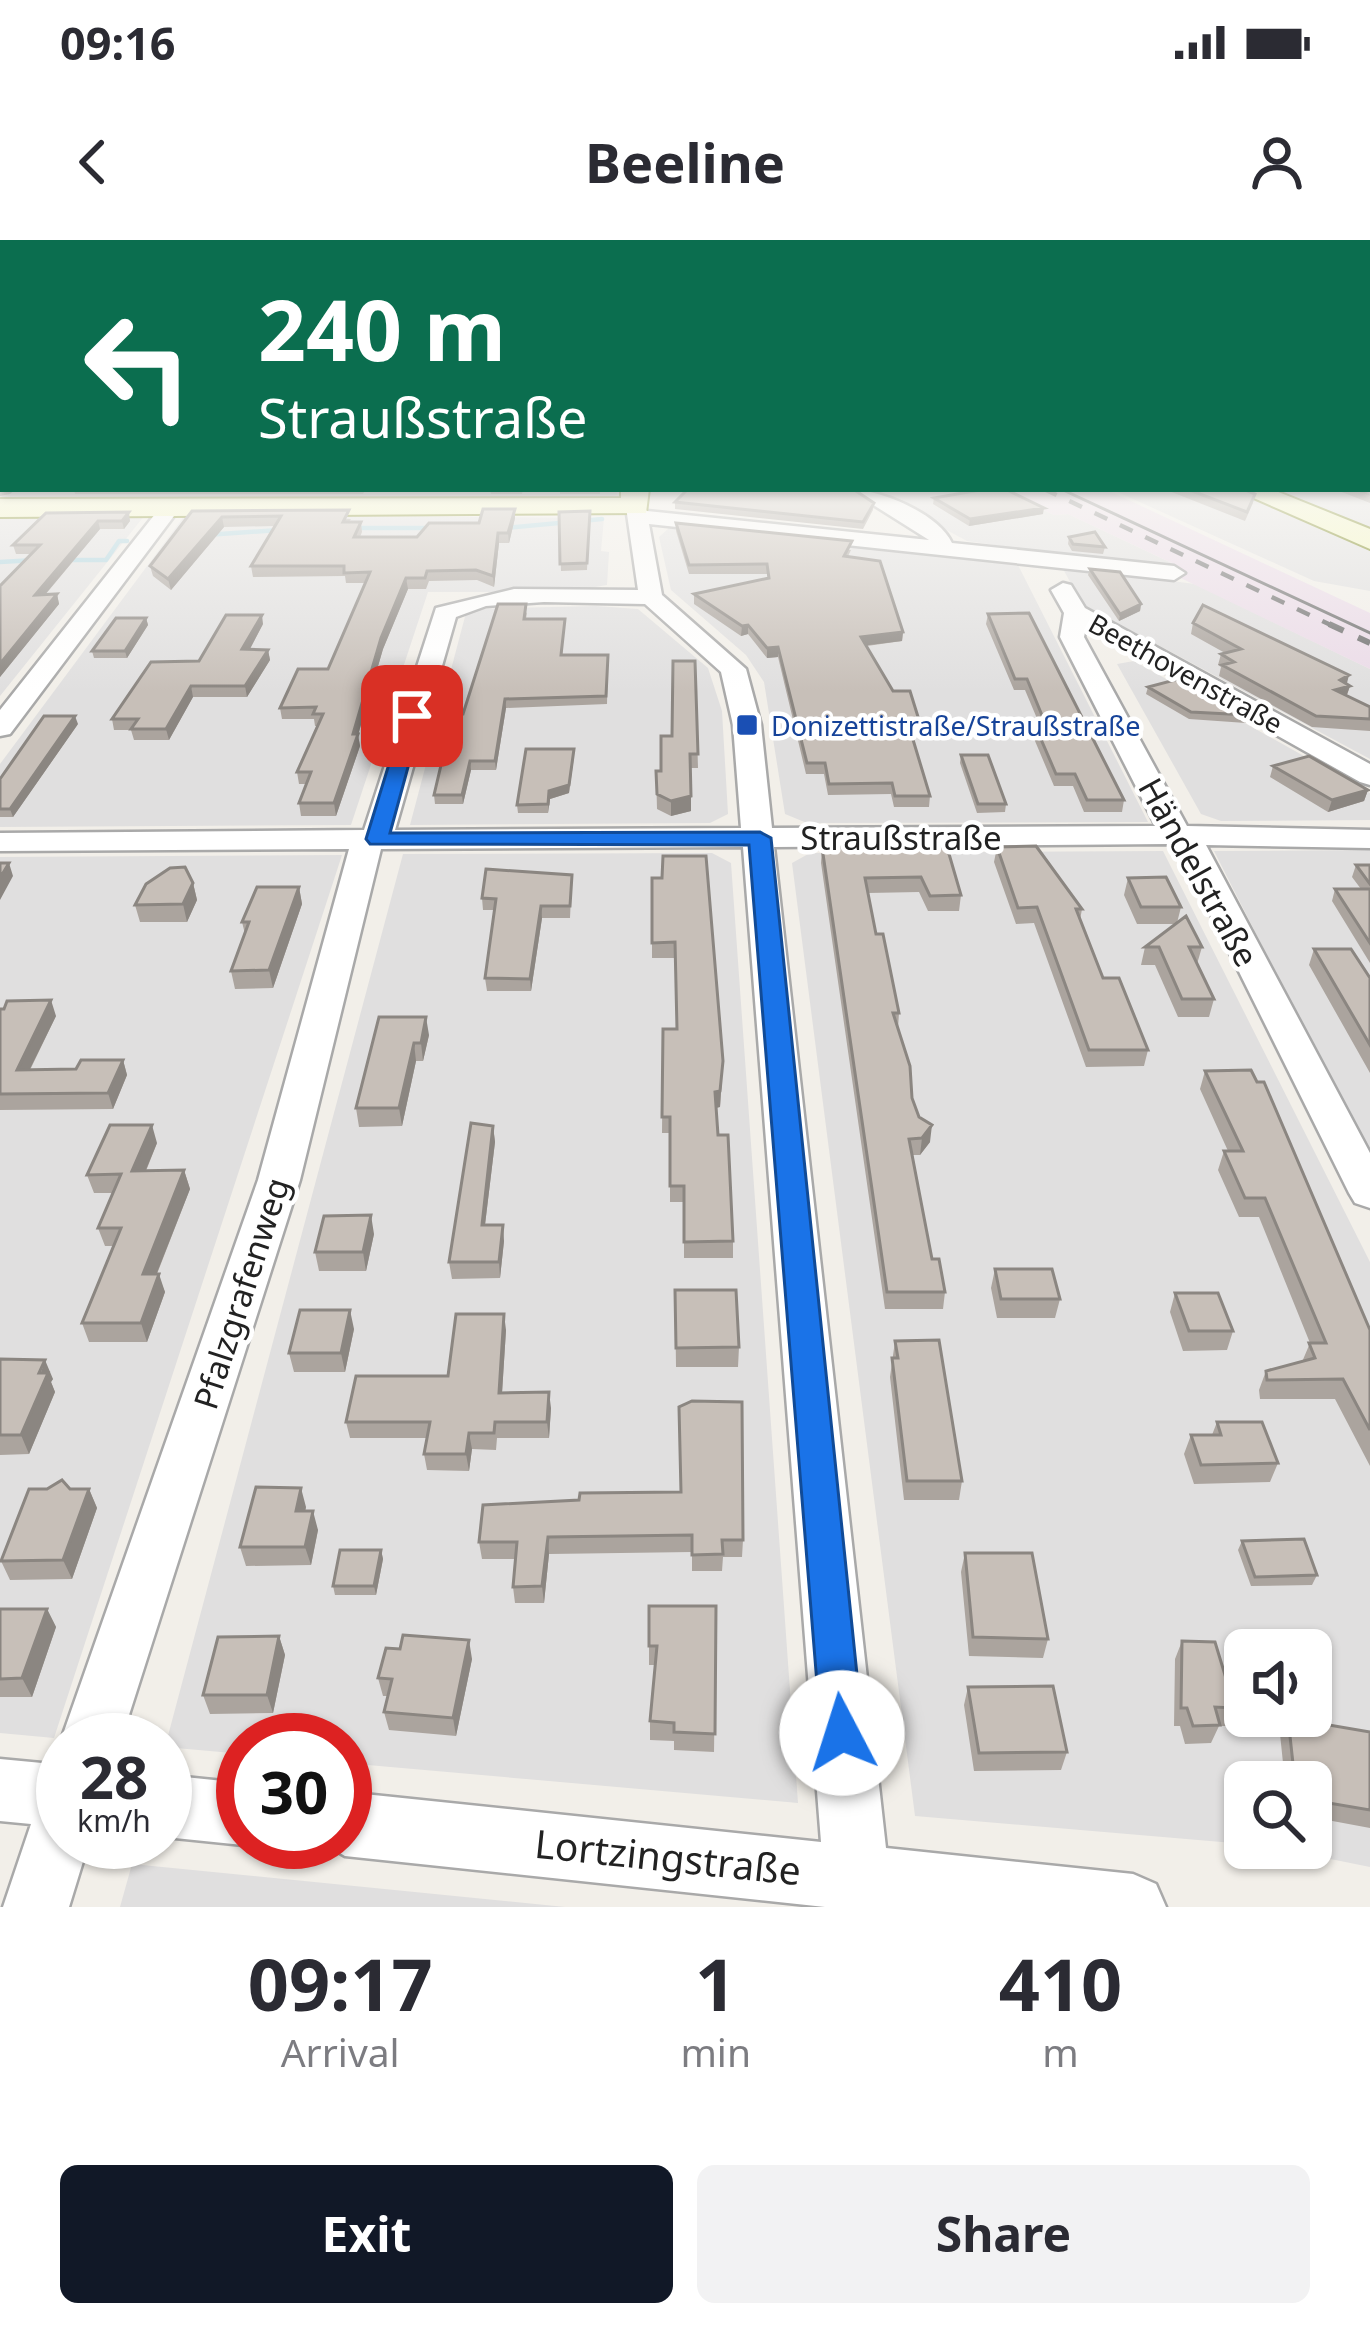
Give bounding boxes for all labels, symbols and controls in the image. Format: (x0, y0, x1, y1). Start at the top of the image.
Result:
text: 09:16 (60, 12, 176, 73)
text: Beeline (585, 125, 785, 199)
icon: back (60, 129, 126, 195)
icon: person (1244, 129, 1310, 195)
text: 240 m (258, 271, 506, 386)
icon: left (60, 288, 216, 444)
text: Straußstraße (258, 380, 588, 454)
street label: Beethovenstraße (1082, 604, 1290, 742)
pin (361, 665, 463, 767)
icon: arrive (379, 683, 445, 749)
place label: Donizettistraße/Straußstraße (771, 707, 1141, 744)
marker: Donizettistraße/Straußstraße (734, 712, 760, 738)
street label: Händelstraße (1129, 770, 1269, 974)
street label: Straußstraße (800, 815, 1002, 860)
street label: Pfalzgrafenweg (182, 1172, 300, 1414)
map controls (1224, 1629, 1332, 1869)
button: sound (1224, 1629, 1332, 1737)
position arrow (779, 1670, 905, 1796)
speed limit sign: 30 (216, 1713, 372, 1869)
text: 28 (80, 1735, 148, 1817)
button: search (1224, 1761, 1332, 1869)
text: km/h (77, 1800, 151, 1841)
street label: Lortzingstraße (532, 1816, 804, 1896)
text: 09:17 (248, 1934, 433, 2032)
text: 1 (695, 1934, 736, 2032)
text: 410 (999, 1934, 1122, 2032)
text: Arrival (281, 2025, 400, 2078)
text: min (680, 2025, 751, 2078)
text: m (1042, 2025, 1079, 2078)
button: Exit (60, 2165, 673, 2303)
button: Share (697, 2165, 1310, 2303)

